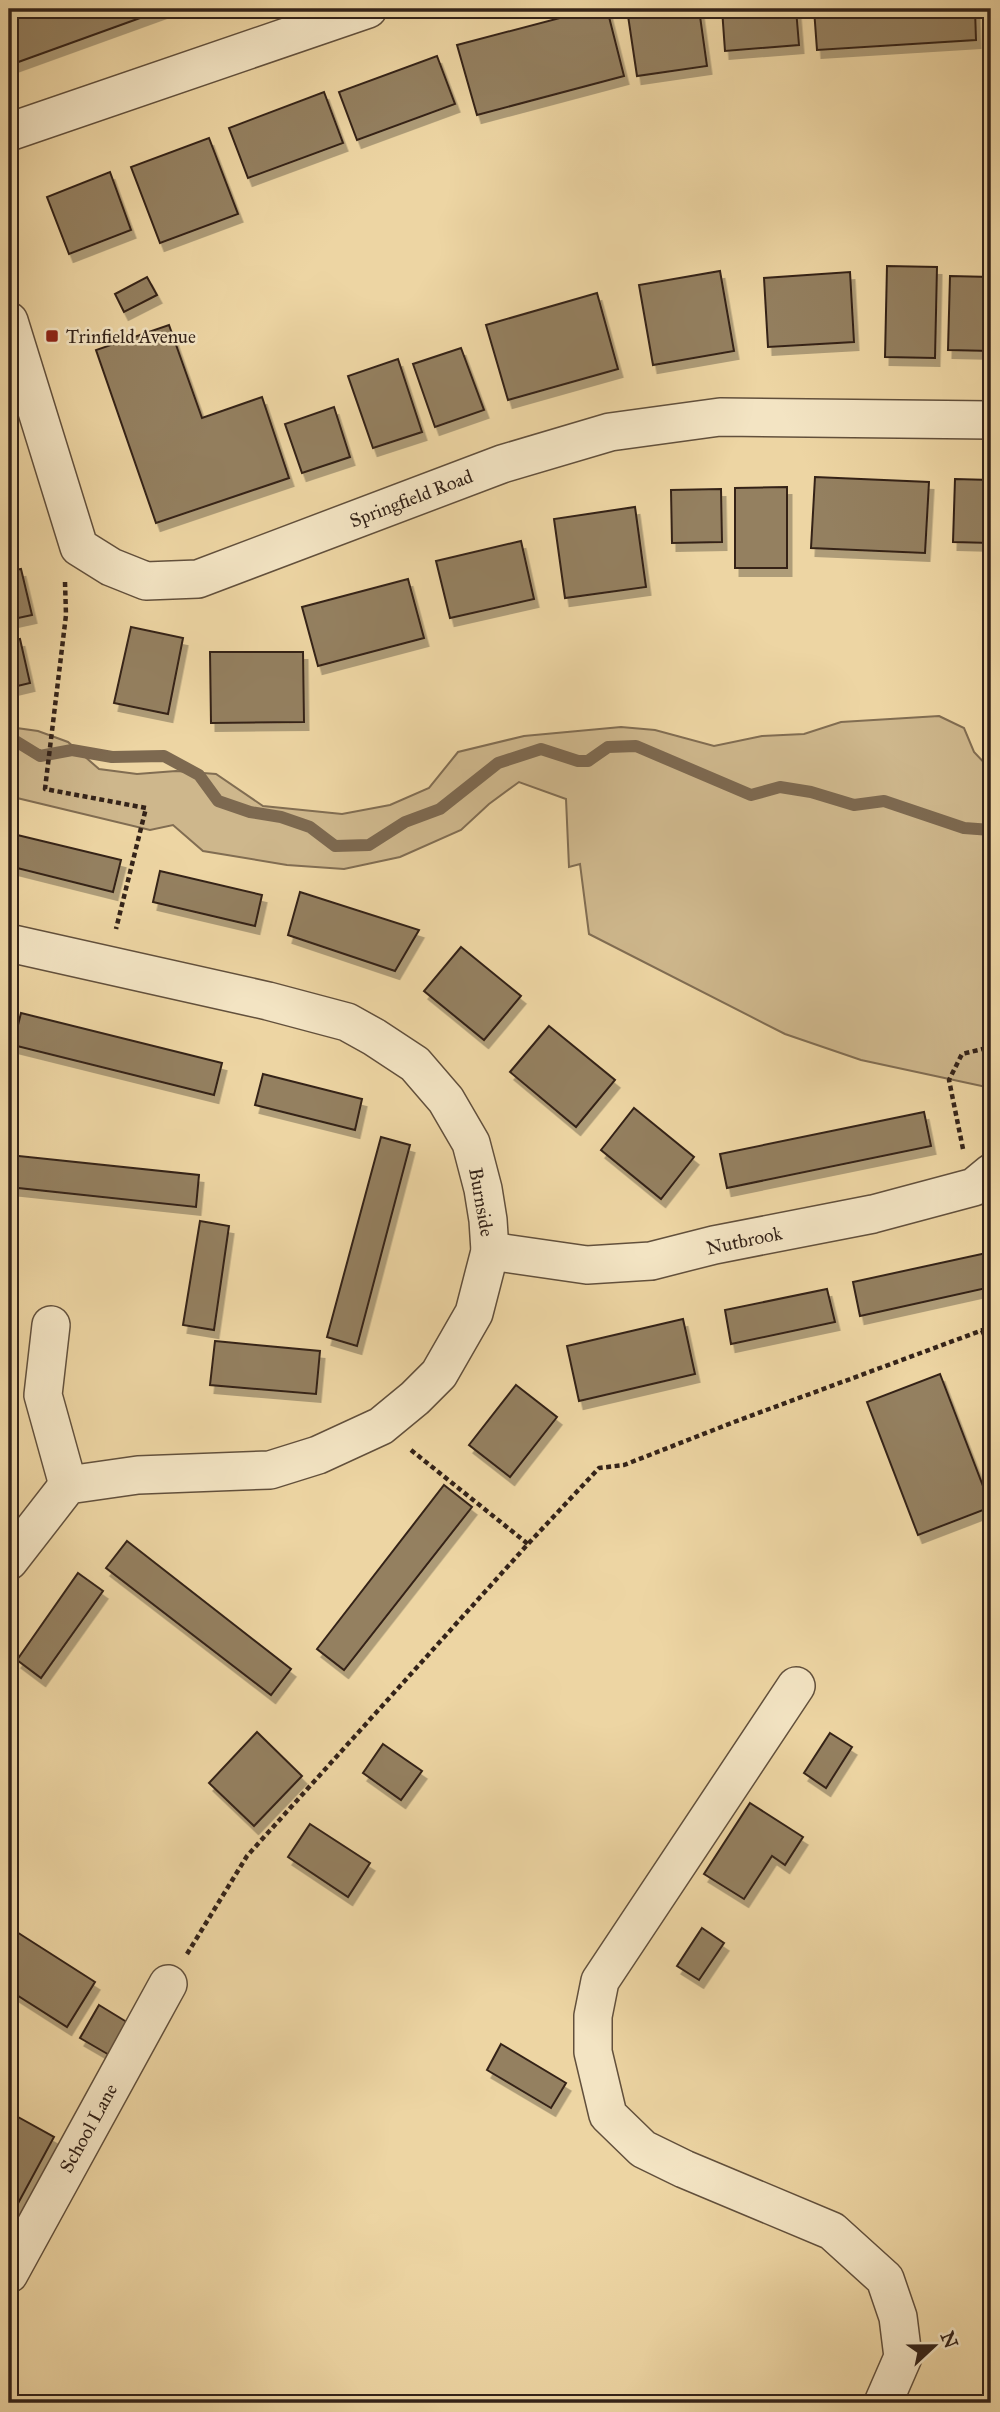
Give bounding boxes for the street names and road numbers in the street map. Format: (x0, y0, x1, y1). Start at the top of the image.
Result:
street label: Springfield Road (346, 464, 477, 533)
street label: Burnside (464, 1166, 499, 1238)
street label: Nutbrook (704, 1221, 784, 1260)
street label: School Lane (55, 2080, 122, 2177)

